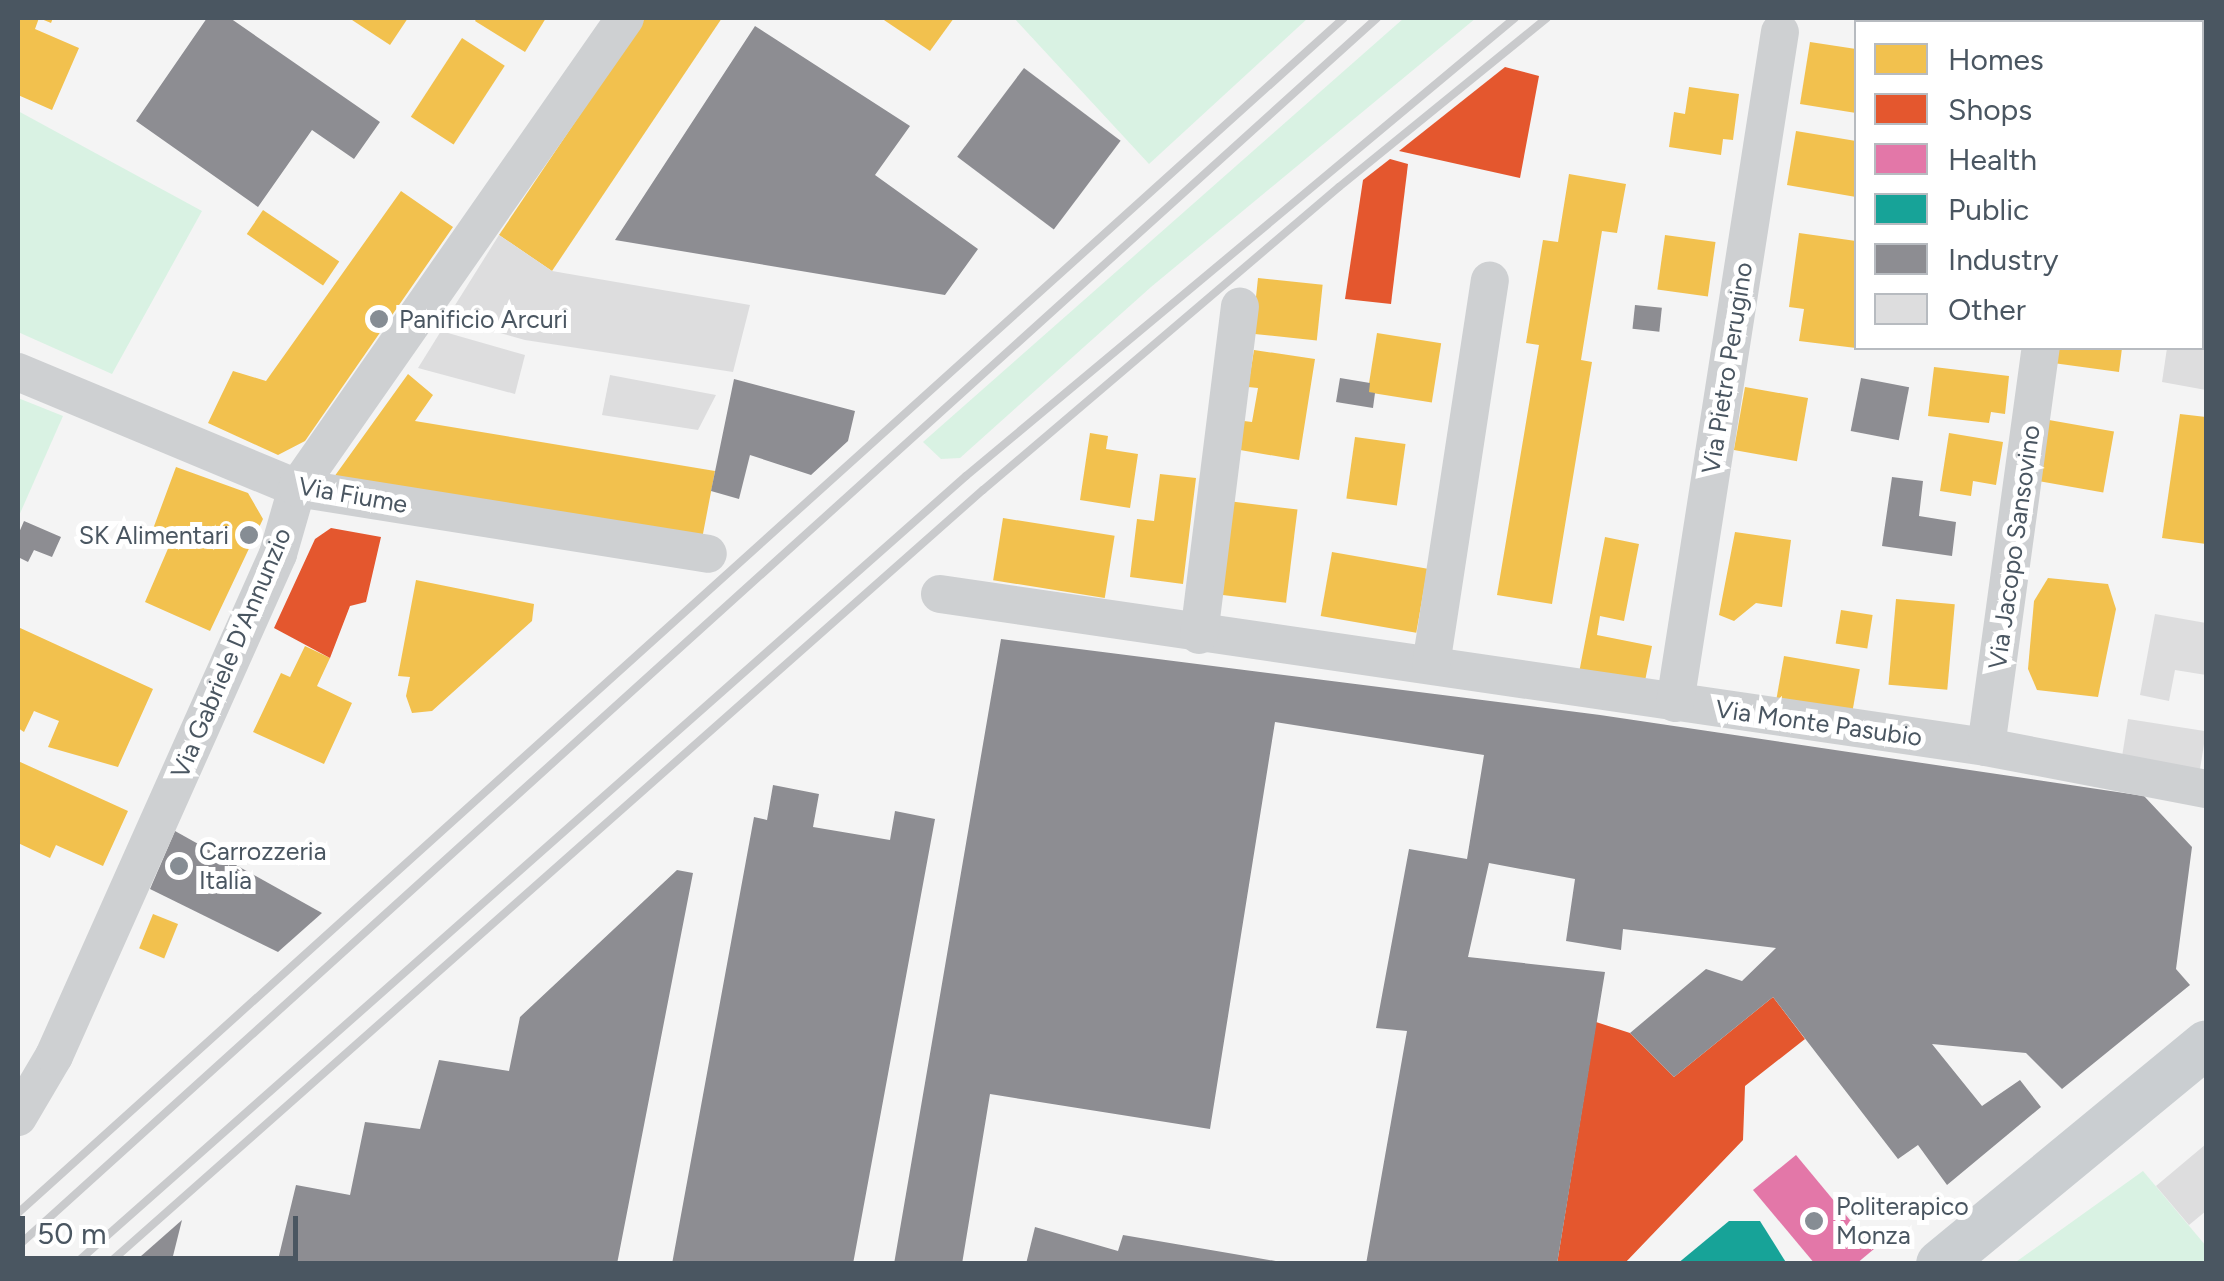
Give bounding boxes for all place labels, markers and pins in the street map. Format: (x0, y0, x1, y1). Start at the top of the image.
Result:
place label: Panificio Arcuri (399, 304, 568, 334)
marker: Panificio Arcuri (368, 308, 390, 330)
place label: SK Alimentari (79, 520, 229, 550)
marker: SK Alimentari (238, 524, 260, 546)
place label: Carrozzeria Italia (199, 837, 326, 896)
marker: Carrozzeria Italia (168, 855, 190, 877)
place label: Politerapico Monza (1836, 1192, 1969, 1251)
marker: Politerapico Monza (1801, 1208, 1827, 1234)

